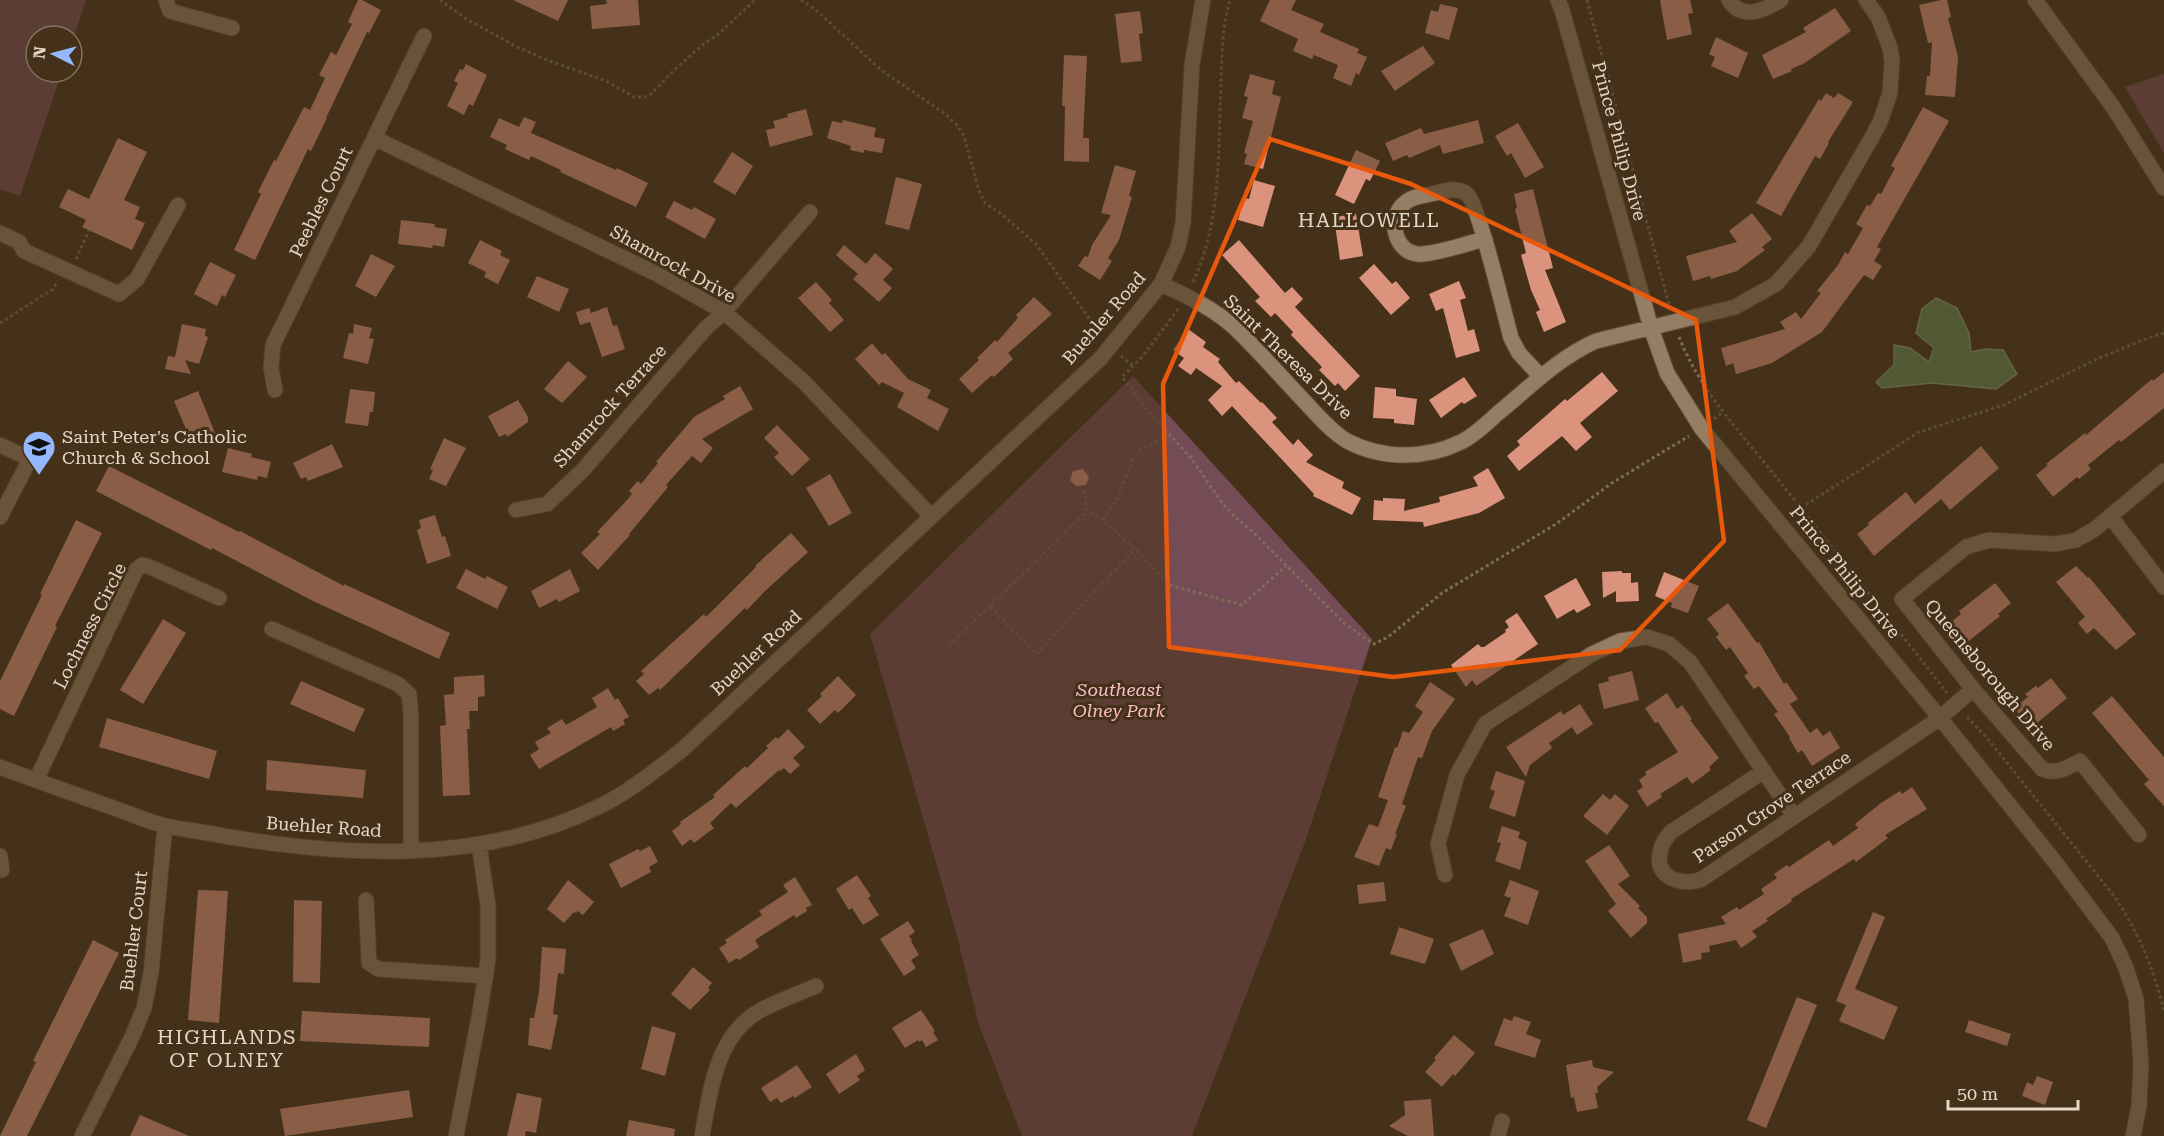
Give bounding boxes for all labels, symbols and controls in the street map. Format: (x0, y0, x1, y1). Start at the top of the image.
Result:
north arrow (24, 24, 84, 84)
text: N (29, 45, 50, 60)
street label: Prince Philip Drive (1588, 59, 1651, 223)
street label: Peebles Court (285, 143, 357, 261)
district label: HALLOWELL (1298, 208, 1440, 232)
street label: Shamrock Drive (607, 220, 740, 307)
street label: Buehler Road (1058, 267, 1150, 368)
street label: Saint Theresa Drive (1220, 290, 1357, 423)
street label: Shamrock Terrace (549, 340, 670, 471)
place label: Saint Peter's Catholic Church & School (62, 426, 247, 468)
school or university icon: Saint Peter's Catholic Church & School (21, 429, 57, 476)
street label: Prince Philip Drive (1786, 501, 1905, 642)
street label: Lochness Circle (49, 559, 130, 692)
street label: Queensborough Drive (1921, 595, 2060, 755)
street label: Buehler Road (706, 605, 805, 700)
park label: Southeast Olney Park (1073, 679, 1165, 721)
street label: Parson Grove Terrace (1689, 746, 1855, 867)
street label: Buehler Road (266, 812, 383, 841)
street label: Buehler Court (116, 869, 151, 992)
district label: HIGHLANDS OF OLNEY (157, 1025, 297, 1072)
scale bar (1948, 1073, 2078, 1111)
text: 50 m (1957, 1083, 1998, 1104)

